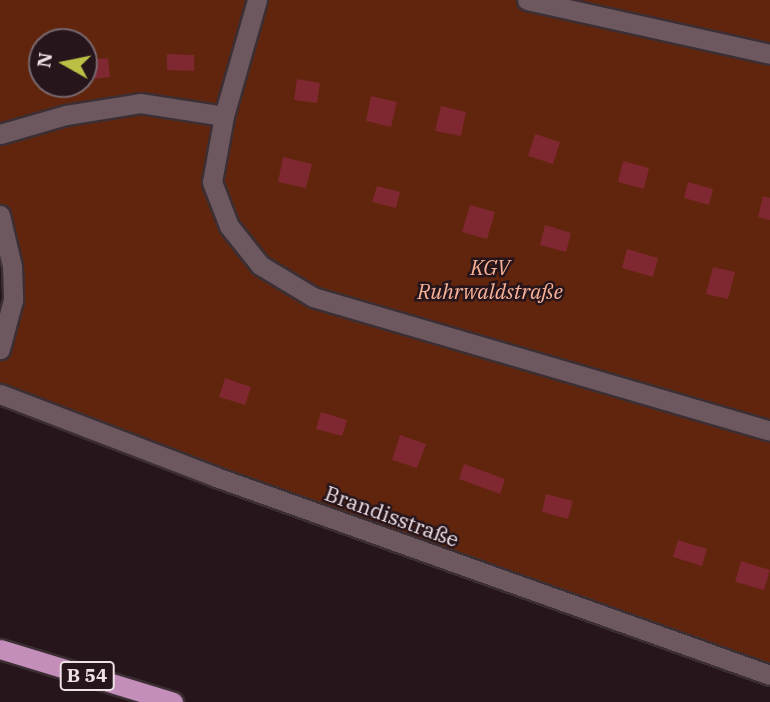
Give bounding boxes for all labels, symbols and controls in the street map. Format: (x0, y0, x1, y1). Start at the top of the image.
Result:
north arrow (28, 28, 98, 98)
text: N (31, 51, 57, 69)
park label: KGV Ruhrwaldstraße (417, 254, 563, 304)
street label: Brandisstraße (322, 480, 462, 552)
road number: B 54 (59, 660, 115, 692)

